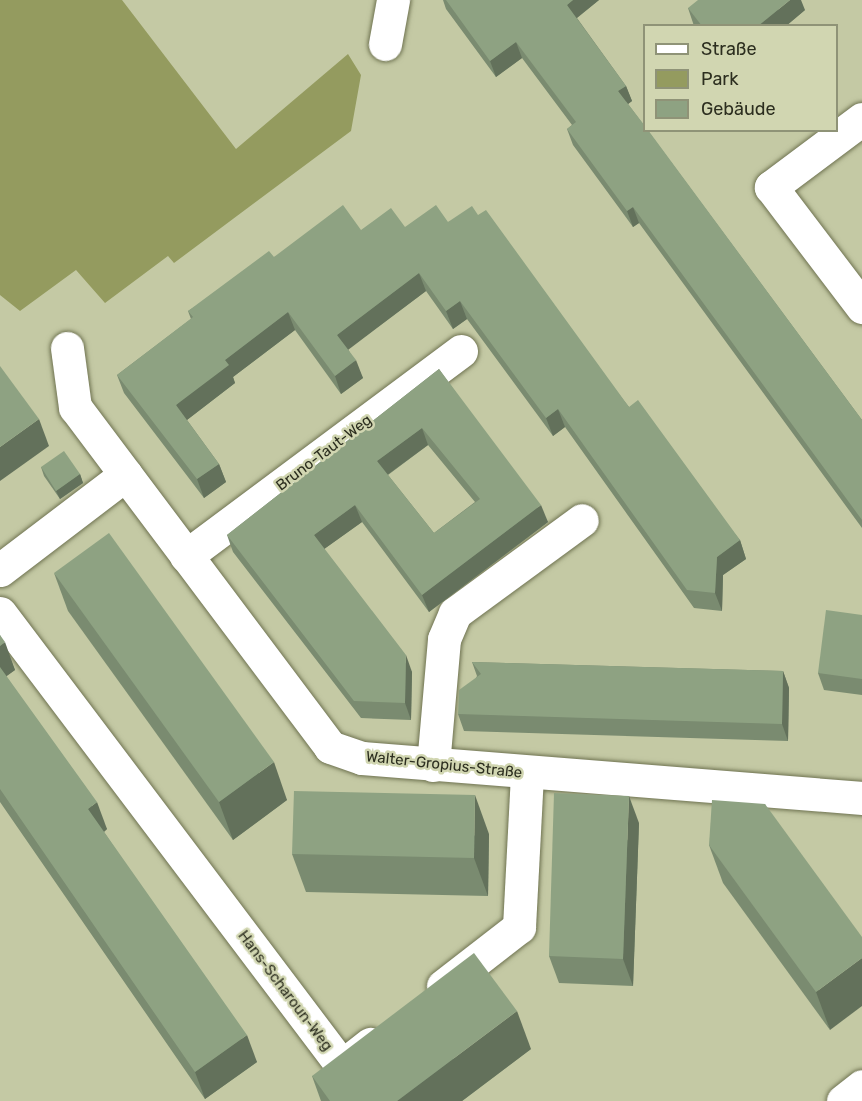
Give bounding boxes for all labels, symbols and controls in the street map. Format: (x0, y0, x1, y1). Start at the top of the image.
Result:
legend (643, 24, 838, 132)
text: Straße (701, 38, 757, 60)
text: Park (701, 68, 738, 90)
text: Gebäude (701, 98, 776, 120)
street label: Bruno-Taut-Weg (273, 411, 375, 495)
street label: Walter-Gropius-Straße (365, 748, 523, 782)
street label: Hans-Scharoun-Weg (234, 927, 336, 1055)

